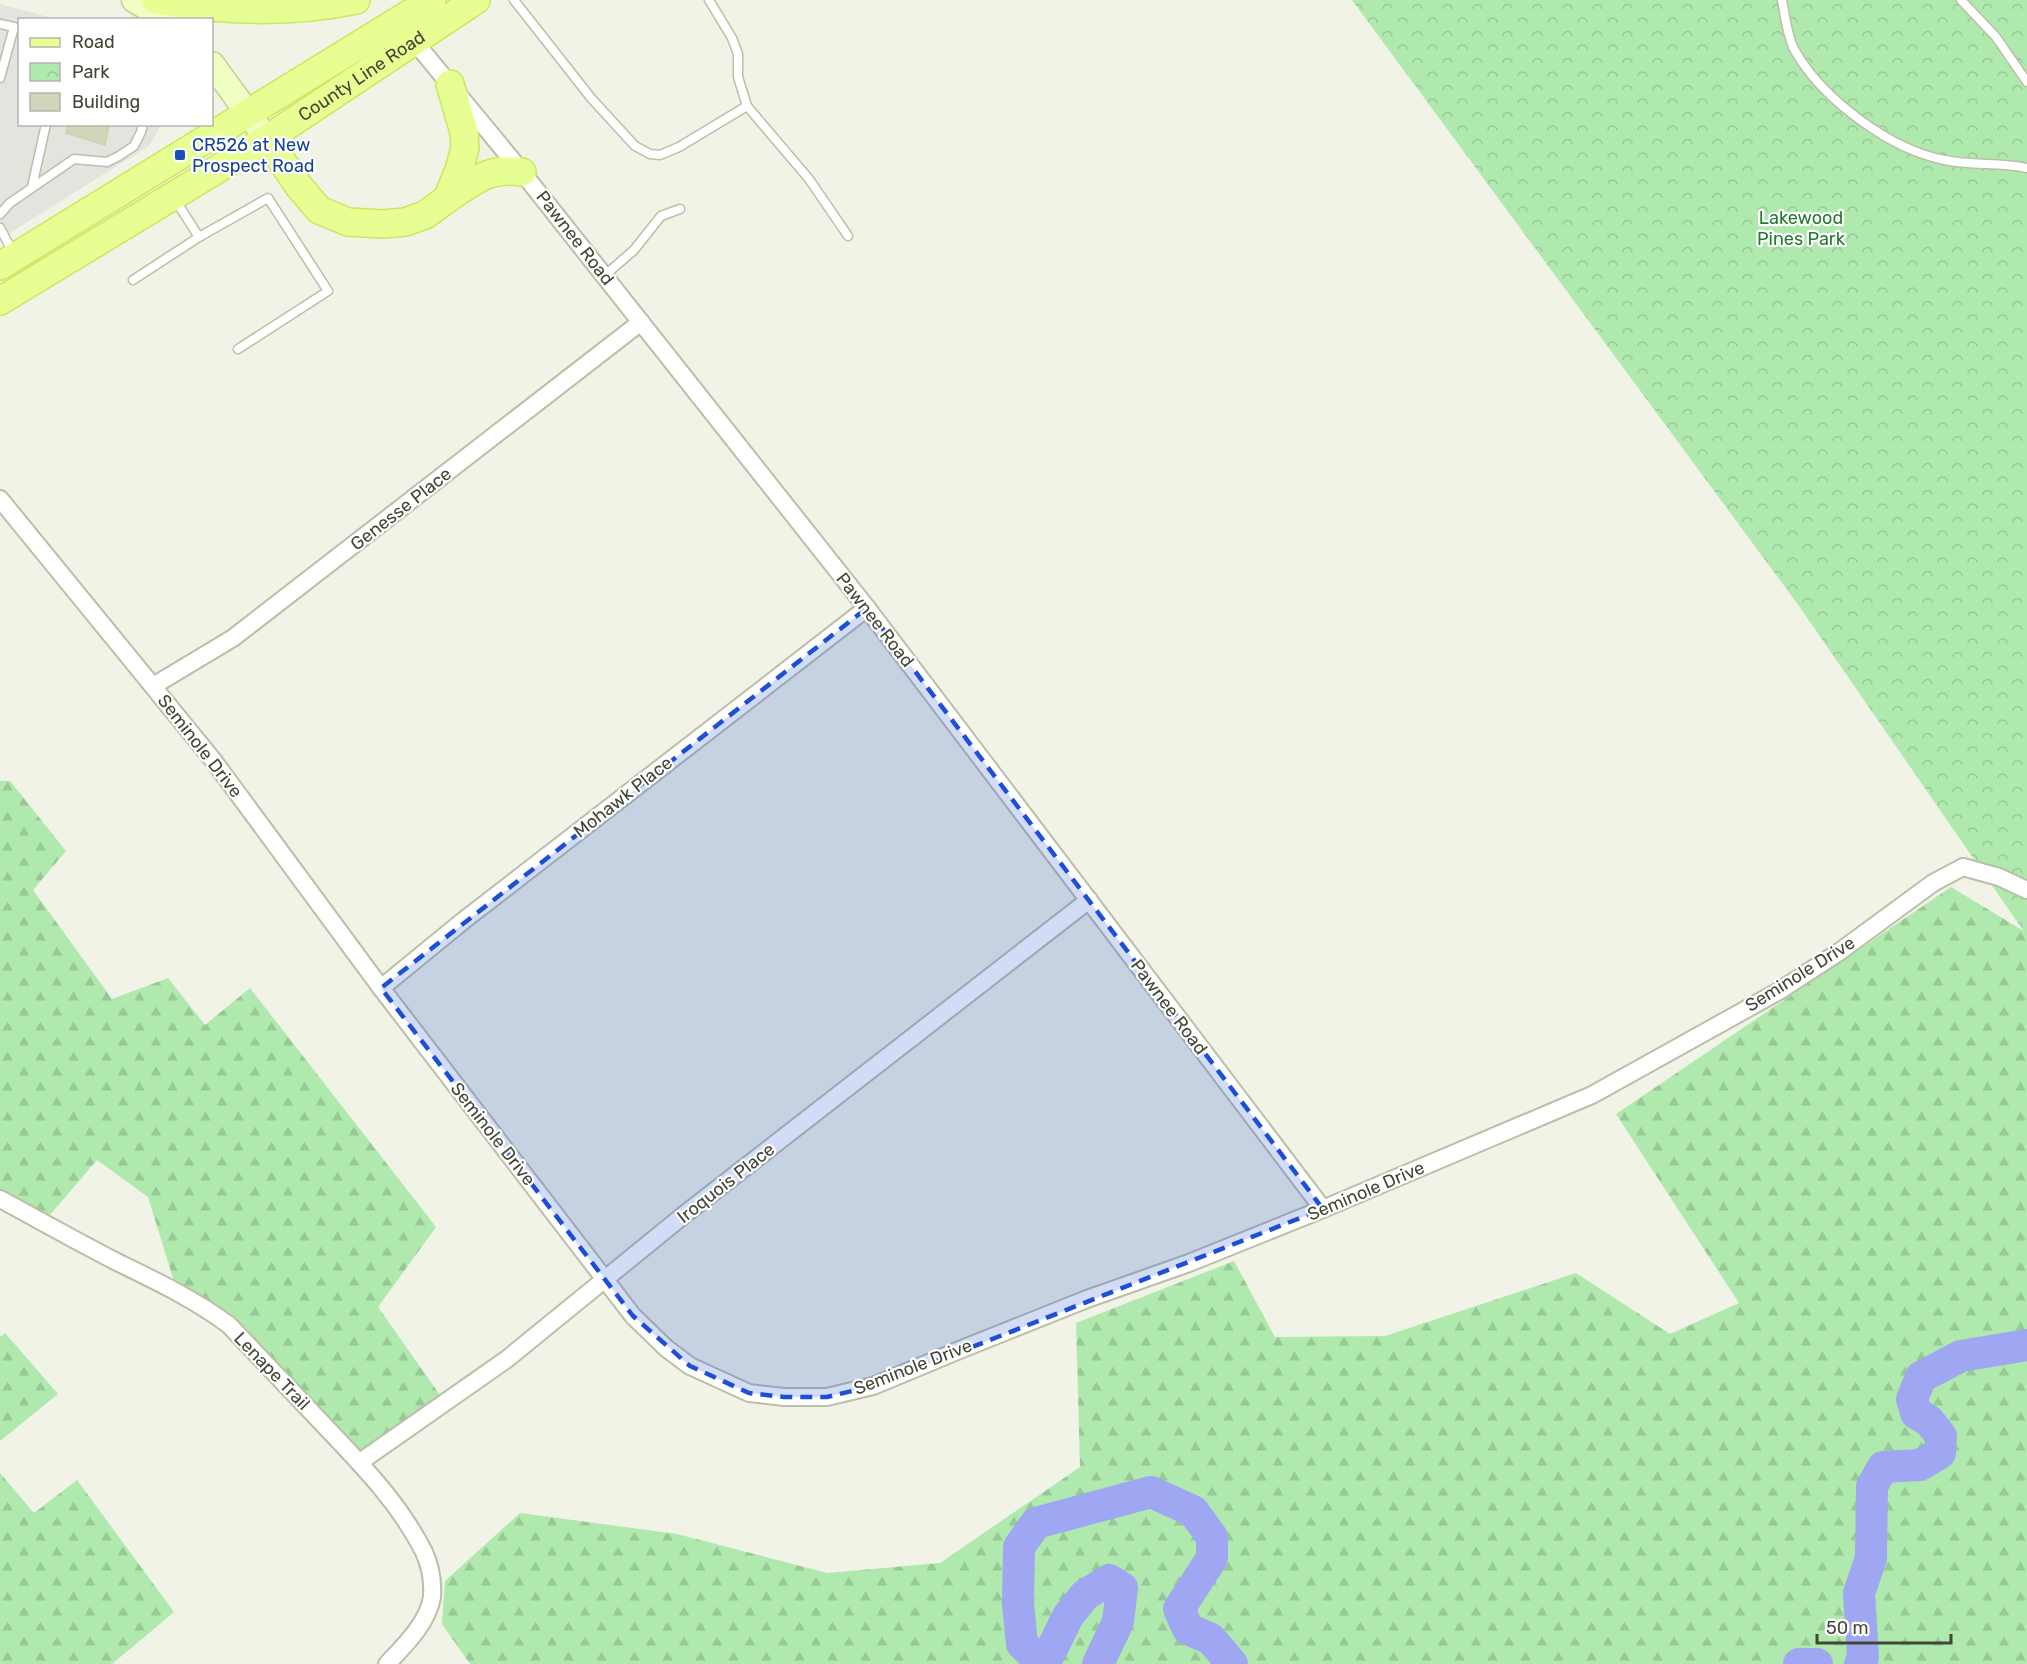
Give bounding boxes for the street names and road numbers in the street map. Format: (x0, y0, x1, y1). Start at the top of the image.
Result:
street label: County Line Road (294, 26, 429, 126)
street label: Pawnee Road (531, 186, 619, 290)
street label: Genesse Place (346, 463, 456, 555)
street label: Pawnee Road (831, 568, 919, 672)
street label: Seminole Drive (153, 690, 247, 802)
street label: Mohawk Place (569, 752, 677, 842)
street label: Seminole Drive (1741, 932, 1859, 1016)
street label: Pawnee Road (1126, 955, 1212, 1059)
street label: Seminole Drive (446, 1078, 540, 1190)
street label: Iroquois Place (673, 1138, 779, 1228)
street label: Seminole Drive (1304, 1156, 1428, 1226)
street label: Lenape Trail (229, 1327, 315, 1415)
street label: Seminole Drive (851, 1334, 975, 1400)

